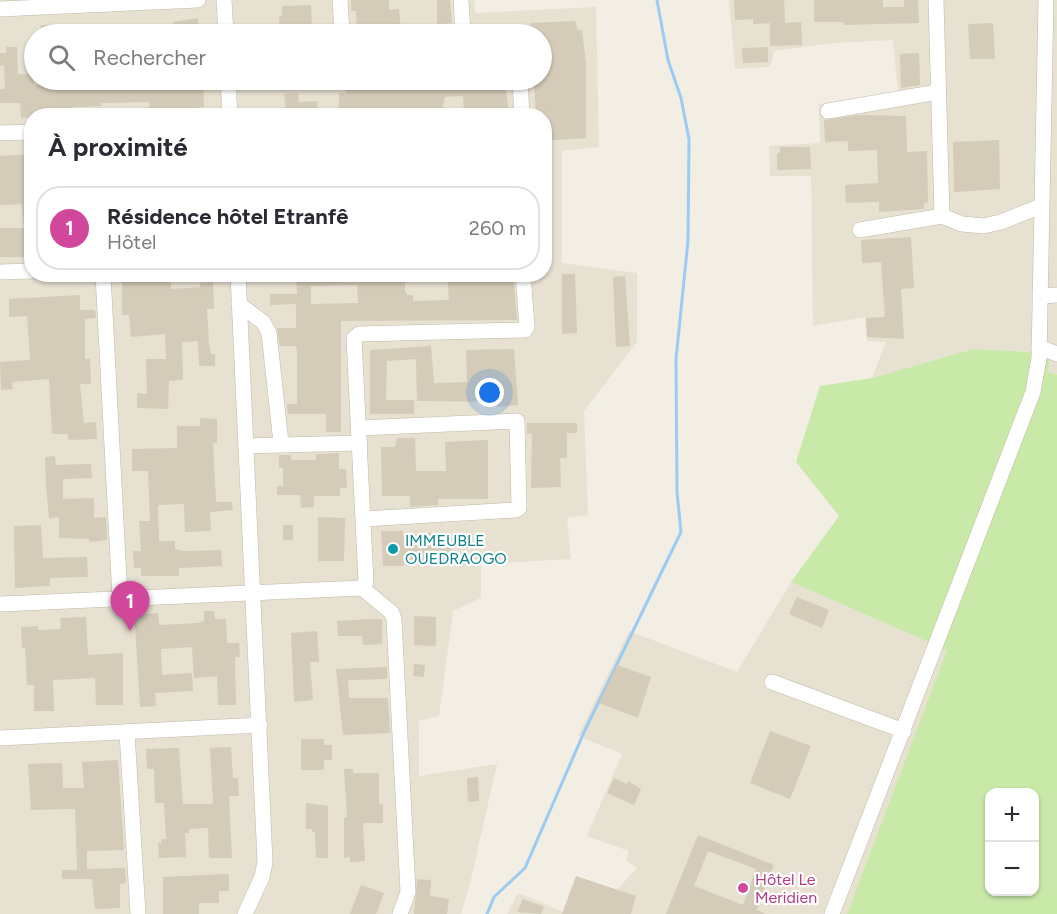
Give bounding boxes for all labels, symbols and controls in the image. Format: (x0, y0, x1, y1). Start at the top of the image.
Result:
search box (24, 24, 552, 90)
icon: search (45, 41, 78, 74)
text: Rechercher (93, 44, 206, 71)
text: À proximité (48, 131, 188, 163)
text: Résidence hôtel Etranfê (107, 203, 348, 230)
text: 1 (65, 216, 74, 240)
text: 260 m (469, 216, 526, 240)
text: Hôtel (107, 230, 156, 254)
your location (475, 378, 504, 407)
place label: IMMEUBLE OUEDRAOGO (405, 531, 507, 568)
marker: IMMEUBLE OUEDRAOGO (386, 542, 400, 556)
pin: 1 (110, 582, 150, 631)
map controls (985, 788, 1039, 896)
button: + (985, 788, 1039, 842)
button: − (985, 842, 1039, 896)
place label: Hôtel Le Meridien (755, 870, 817, 907)
marker: Hôtel Le Meridien (736, 881, 750, 895)

